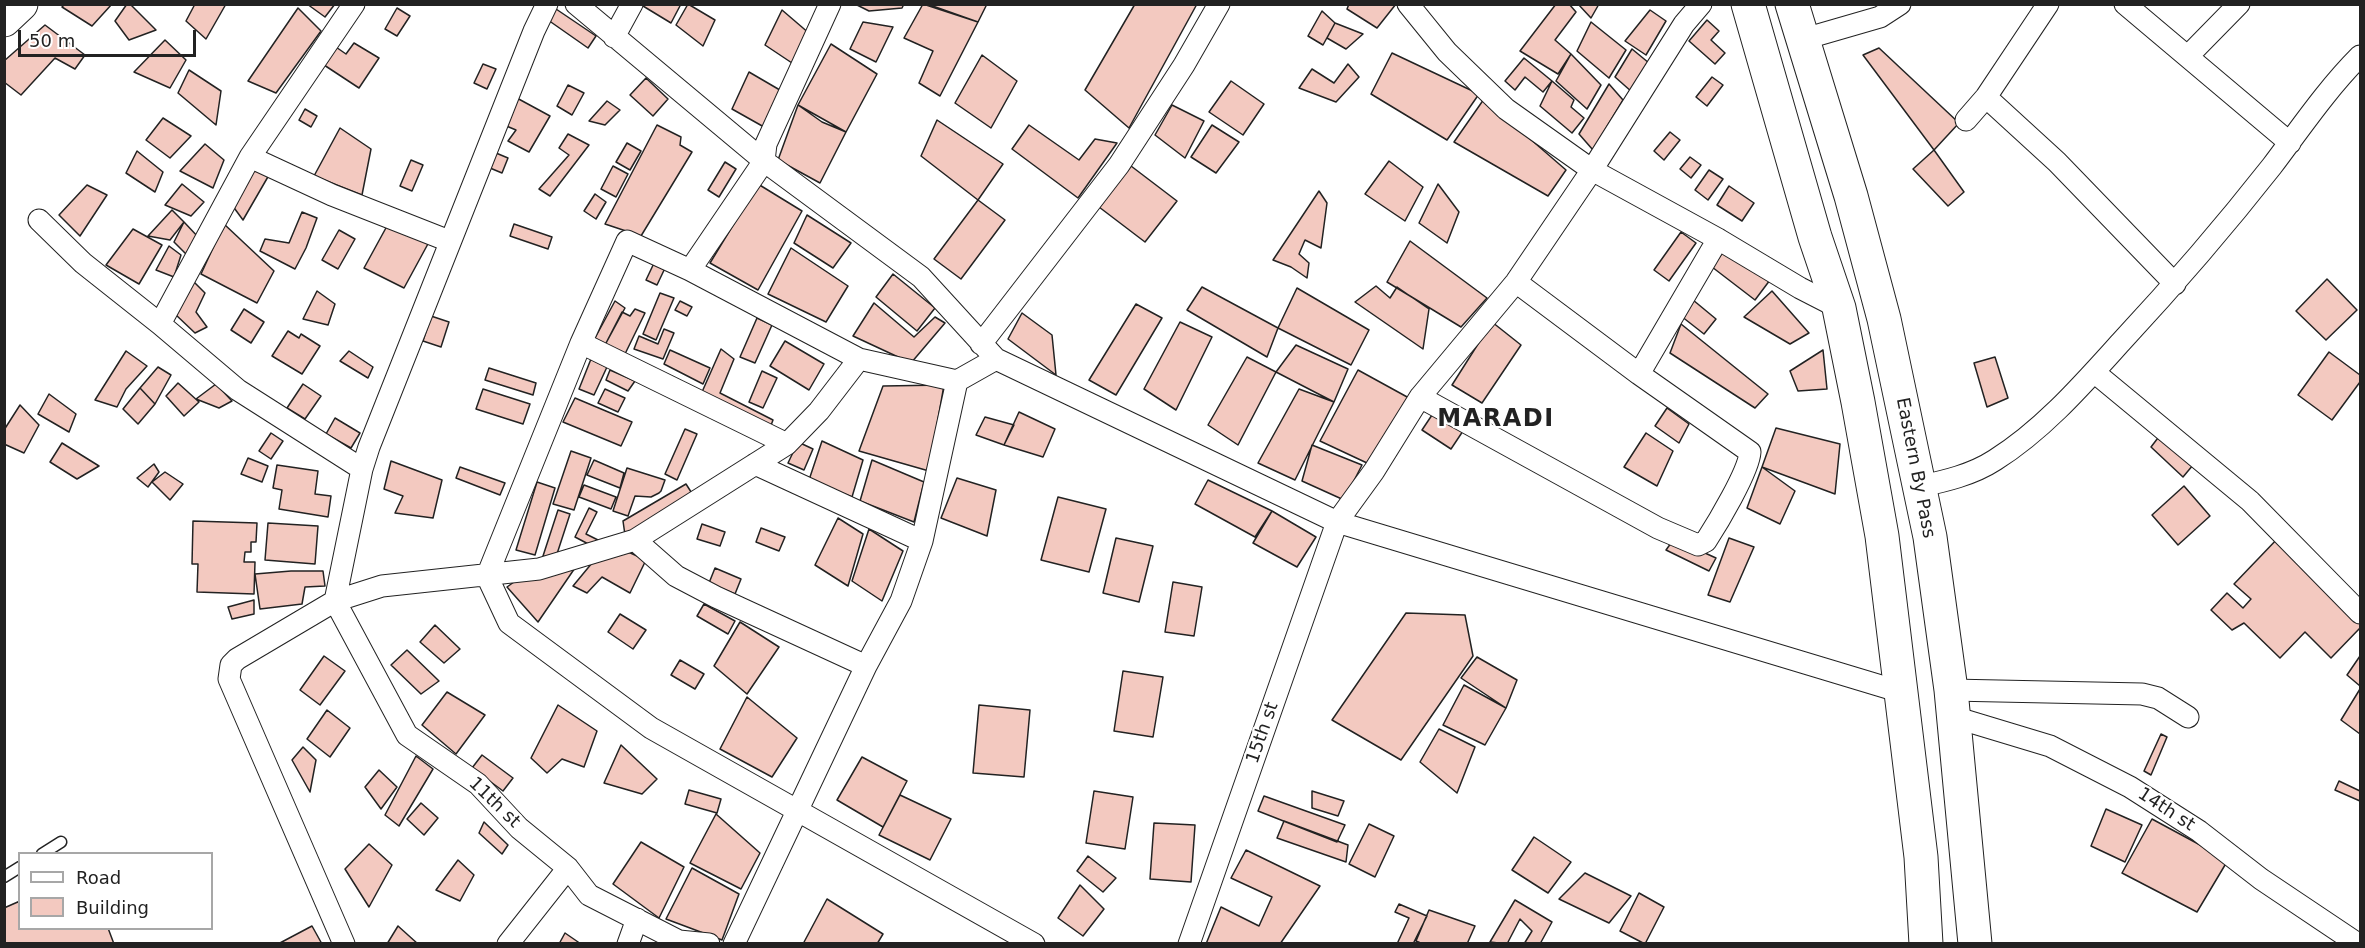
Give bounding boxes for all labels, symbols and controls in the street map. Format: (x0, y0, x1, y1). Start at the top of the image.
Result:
scale bar (21, 18, 200, 56)
text: 50 m (29, 30, 75, 51)
street label: Eastern By Pass (1891, 396, 1939, 540)
district label: MARADI (1437, 406, 1555, 434)
street label: 15th st (1242, 699, 1284, 767)
street label: 11th st (464, 773, 524, 833)
street label: 14th st (2133, 784, 2199, 836)
legend (18, 852, 213, 930)
text: Road (76, 867, 121, 888)
text: Building (76, 897, 149, 918)

